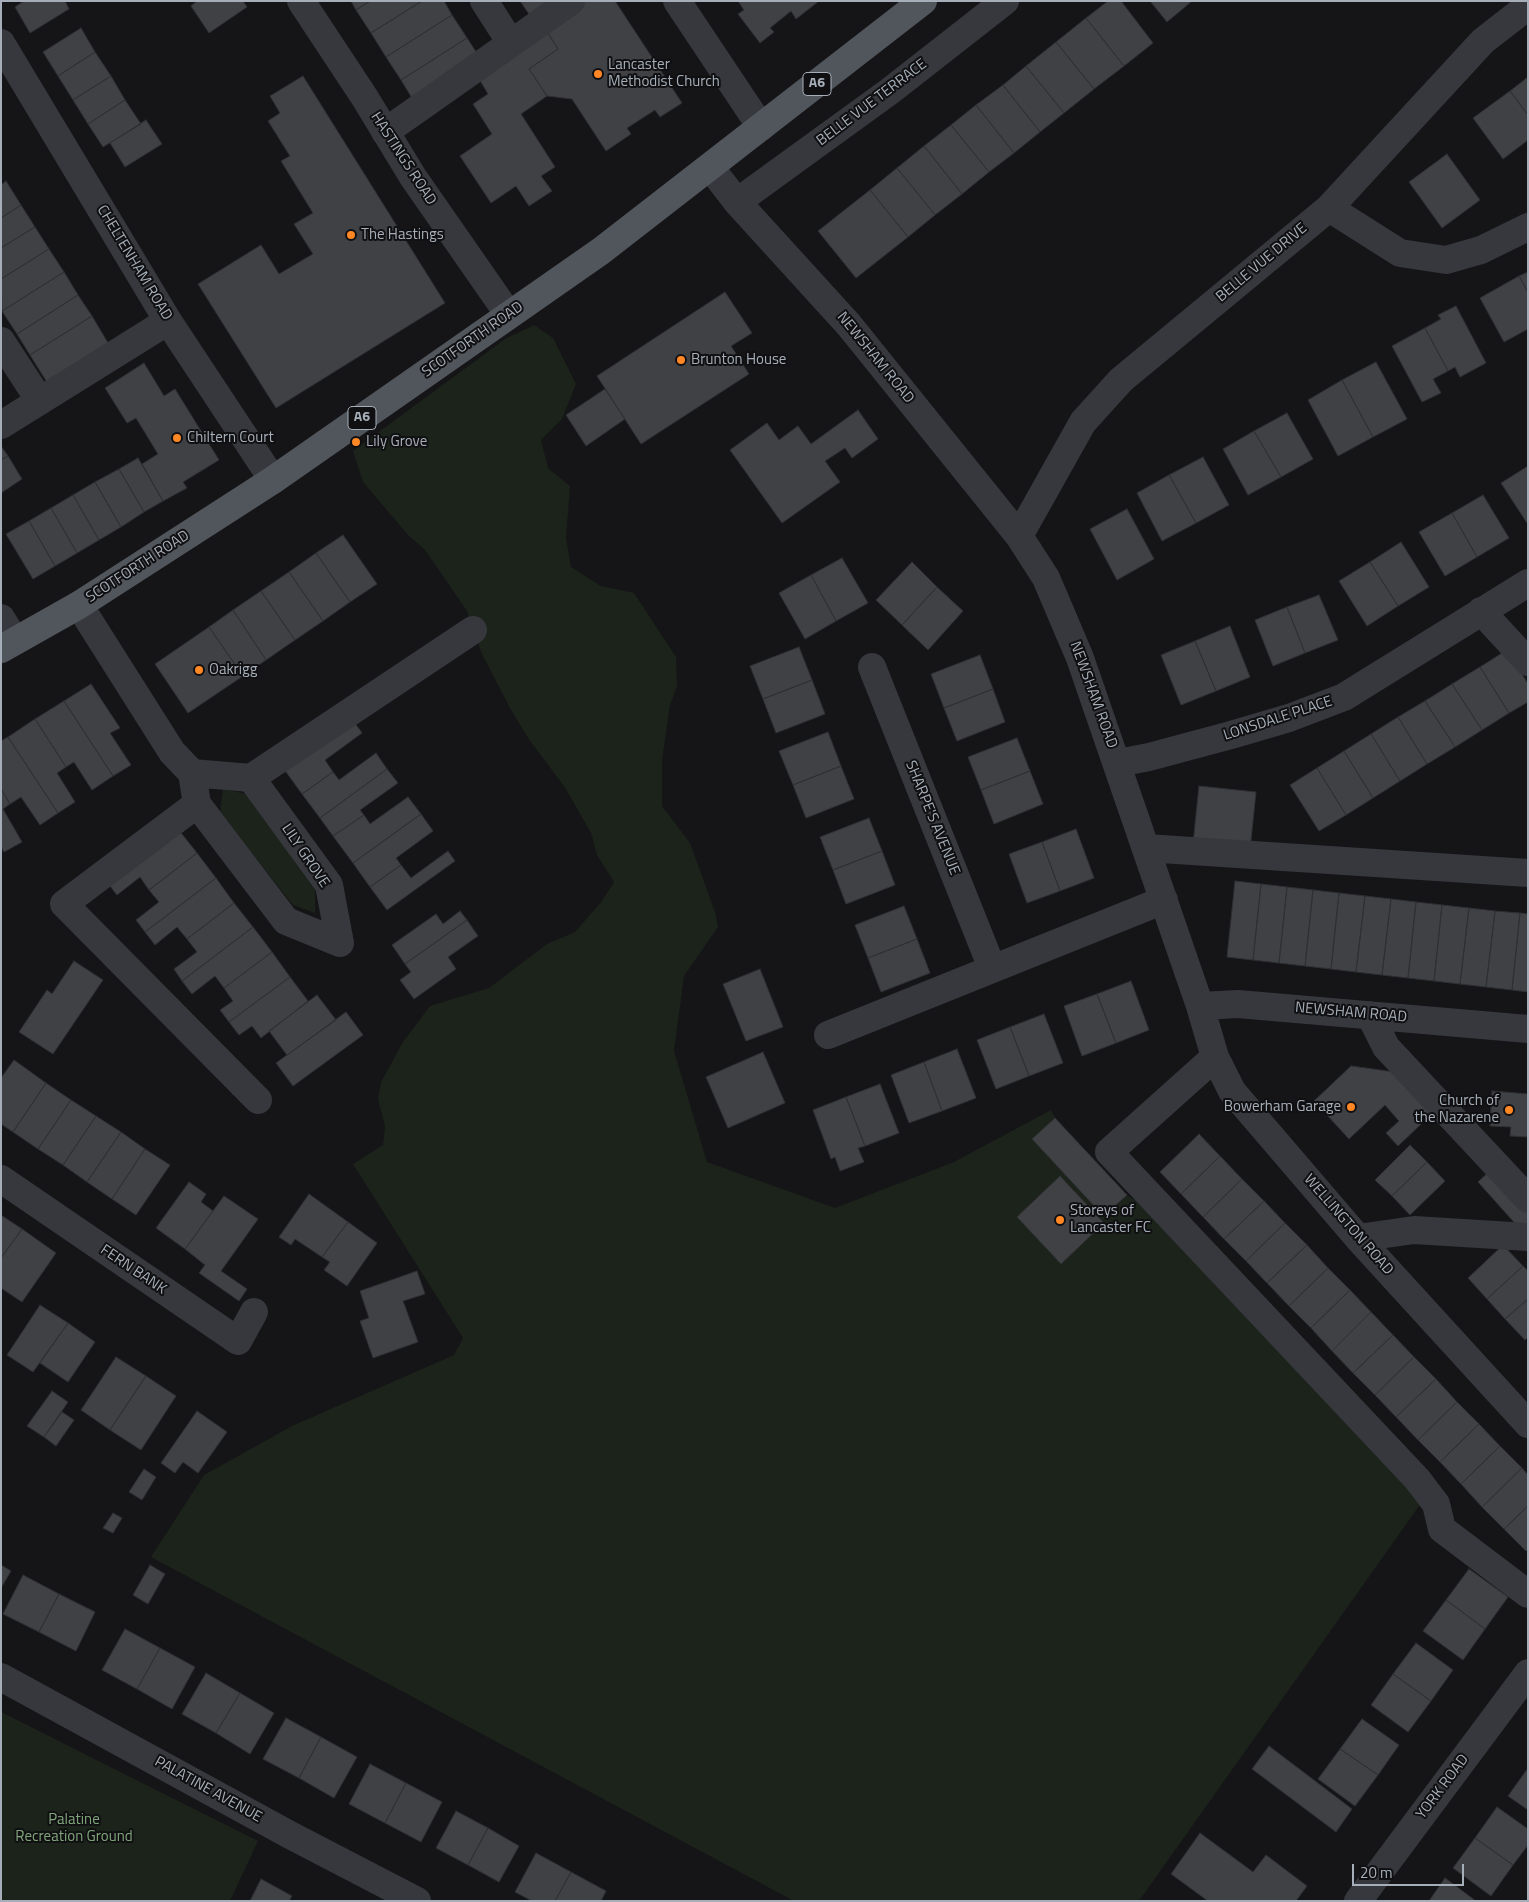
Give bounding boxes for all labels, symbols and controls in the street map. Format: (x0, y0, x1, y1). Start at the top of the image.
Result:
place label: Lancaster Methodist Church (608, 56, 720, 91)
street label: BELLE VUE TERRACE (813, 56, 931, 150)
marker: Lancaster Methodist Church (592, 68, 604, 80)
road number: A6 (803, 72, 831, 96)
street label: HASTINGS ROAD (366, 109, 440, 209)
street label: CHELTENHAM ROAD (92, 202, 176, 324)
street label: BELLE VUE DRIVE (1213, 220, 1311, 306)
place label: The Hastings (361, 226, 444, 244)
marker: The Hastings (345, 229, 357, 241)
street label: SCOTFORTH ROAD (419, 298, 527, 382)
street label: NEWSHAM ROAD (833, 309, 917, 407)
place label: Brunton House (691, 351, 786, 369)
marker: Brunton House (675, 354, 687, 366)
road number: A6 (348, 406, 376, 429)
place label: Chiltern Court (187, 429, 274, 447)
marker: Chiltern Court (171, 432, 183, 444)
place label: Lily Grove (366, 433, 427, 451)
marker: Lily Grove (350, 436, 362, 448)
street label: SCOTFORTH ROAD (83, 527, 193, 607)
street label: NEWSHAM ROAD (1065, 639, 1121, 751)
place label: Oakrigg (209, 661, 257, 679)
marker: Oakrigg (193, 664, 205, 676)
street label: LONSDALE PLACE (1221, 693, 1335, 745)
street label: SHARPE'S AVENUE (901, 758, 963, 878)
street label: LILY GROVE (277, 821, 333, 891)
street label: NEWSHAM ROAD (1294, 999, 1408, 1027)
place label: Church of the Nazarene (1415, 1092, 1499, 1127)
place label: Bowerham Garage (1224, 1098, 1341, 1116)
marker: Bowerham Garage (1345, 1101, 1357, 1113)
marker: Church of the Nazarene (1503, 1104, 1515, 1116)
street label: WELLINGTON ROAD (1299, 1171, 1397, 1279)
place label: Storeys of Lancaster FC (1070, 1202, 1151, 1237)
marker: Storeys of Lancaster FC (1054, 1214, 1066, 1226)
street label: FERN BANK (97, 1241, 169, 1299)
street label: YORK ROAD (1413, 1751, 1473, 1823)
street label: PALATINE AVENUE (151, 1753, 265, 1827)
park label: Palatine Recreation Ground (15, 1811, 133, 1846)
scale bar (1354, 1854, 1466, 1886)
text: 20 m (1360, 1861, 1393, 1884)

